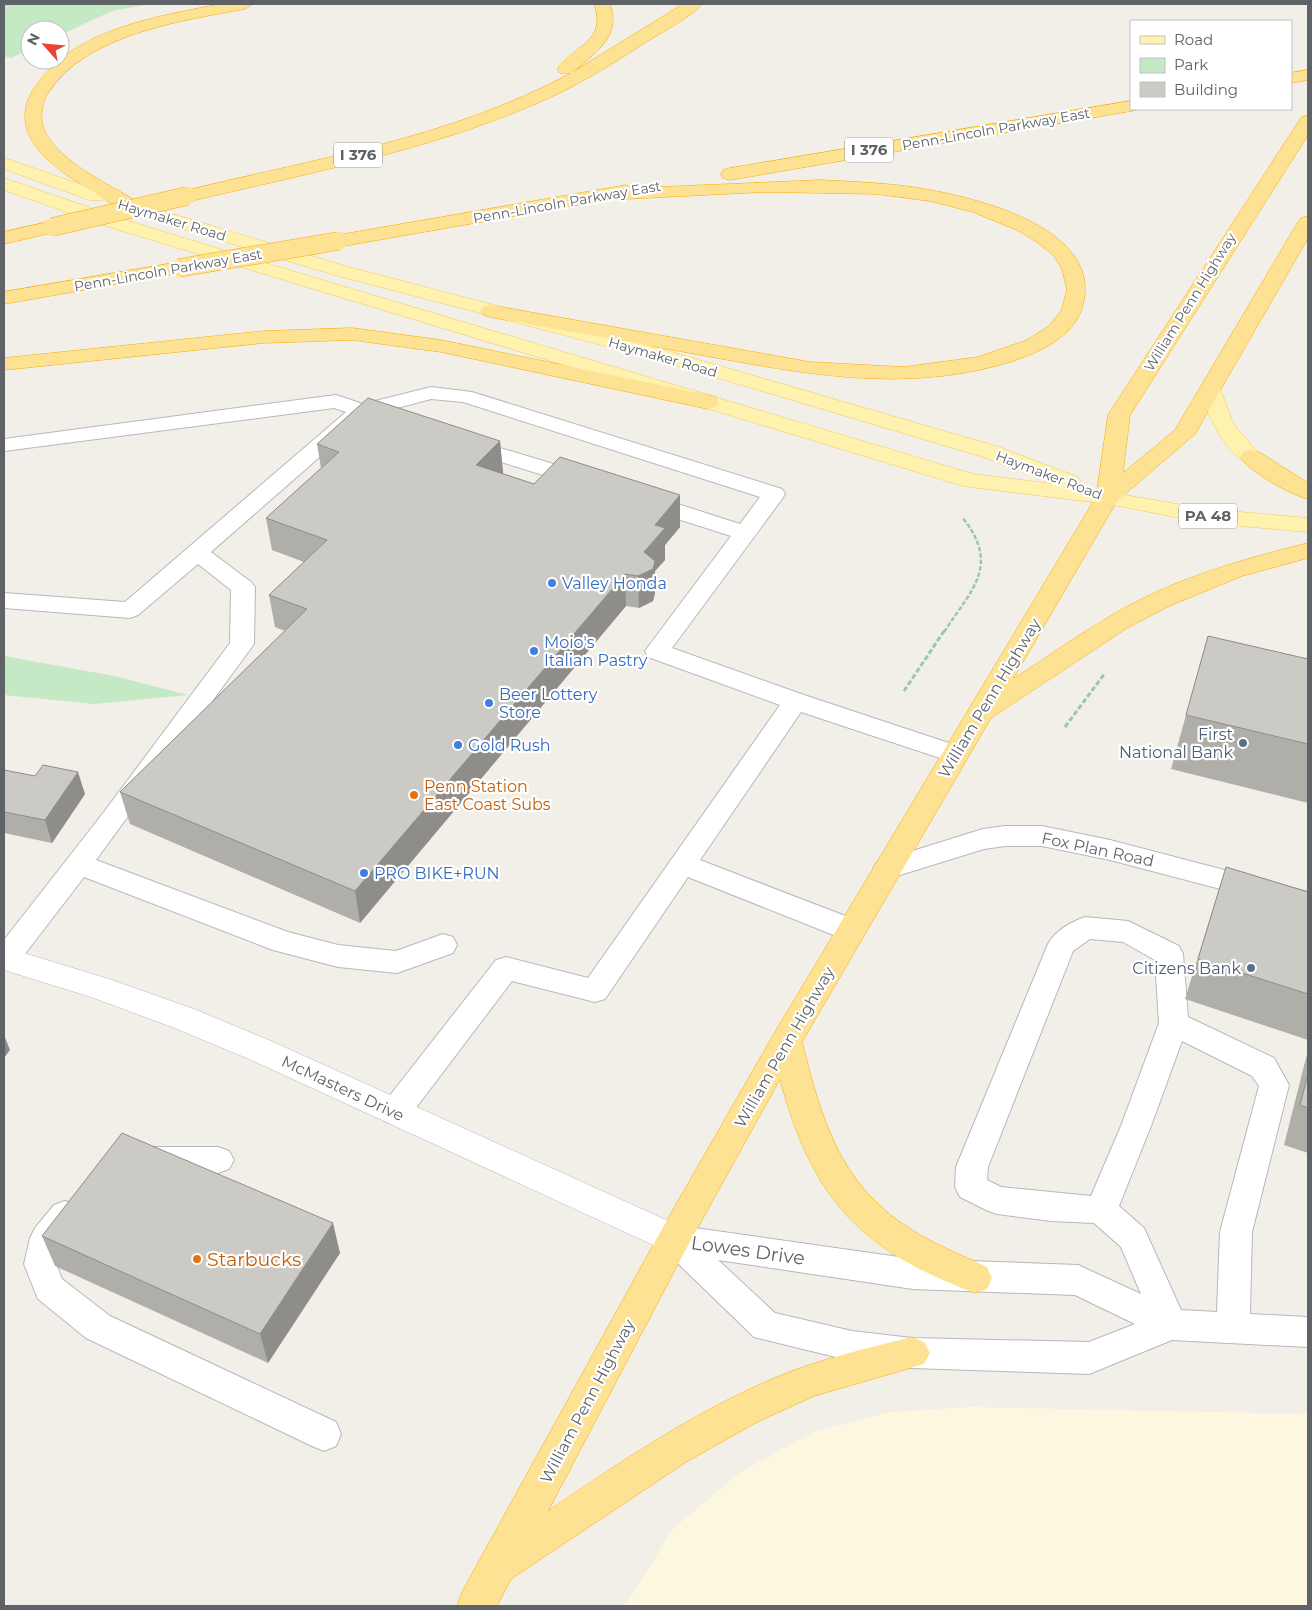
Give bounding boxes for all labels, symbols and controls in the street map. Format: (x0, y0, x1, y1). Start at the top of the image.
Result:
north arrow (20, 20, 70, 70)
legend (1130, 20, 1292, 110)
text: N (23, 30, 44, 48)
text: Road (1174, 30, 1213, 49)
text: Park (1174, 55, 1208, 74)
text: Building (1174, 80, 1238, 99)
street label: Penn-Lincoln Parkway East (901, 104, 1092, 154)
road number: I 376 (845, 138, 893, 162)
road number: I 376 (334, 142, 382, 168)
street label: Penn-Lincoln Parkway East (472, 177, 663, 227)
street label: Haymaker Road (116, 195, 228, 245)
street label: William Penn Highway (1140, 229, 1240, 375)
street label: Penn-Lincoln Parkway East (73, 245, 264, 295)
street label: Haymaker Road (606, 333, 720, 381)
street label: Haymaker Road (993, 446, 1105, 504)
road number: PA 48 (1179, 504, 1237, 528)
place label: Valley Honda (562, 574, 667, 593)
marker: Valley Honda (546, 577, 558, 589)
street label: William Penn Highway (934, 615, 1045, 781)
place label: Moio's Italian Pastry (544, 633, 648, 670)
marker: Moio's Italian Pastry (528, 645, 540, 657)
place label: Beer Lottery Store (499, 685, 598, 722)
marker: Beer Lottery Store (483, 697, 495, 709)
place label: First National Bank (1119, 725, 1233, 762)
place label: Gold Rush (468, 736, 551, 755)
marker: First National Bank (1237, 737, 1249, 749)
marker: Gold Rush (452, 739, 464, 751)
place label: Penn Station East Coast Subs (424, 777, 551, 814)
marker: Penn Station East Coast Subs (408, 789, 420, 801)
street label: Fox Plan Road (1040, 828, 1156, 871)
place label: PRO BIKE+RUN (374, 864, 500, 883)
marker: PRO BIKE+RUN (358, 867, 370, 879)
place label: Citizens Bank (1132, 959, 1241, 978)
marker: Citizens Bank (1245, 962, 1257, 974)
street label: William Penn Highway (731, 963, 838, 1131)
street label: McMasters Drive (279, 1052, 407, 1125)
street label: Lowes Drive (690, 1231, 806, 1270)
place label: Starbucks (207, 1248, 301, 1271)
marker: Starbucks (191, 1253, 203, 1265)
street label: William Penn Highway (536, 1316, 639, 1486)

